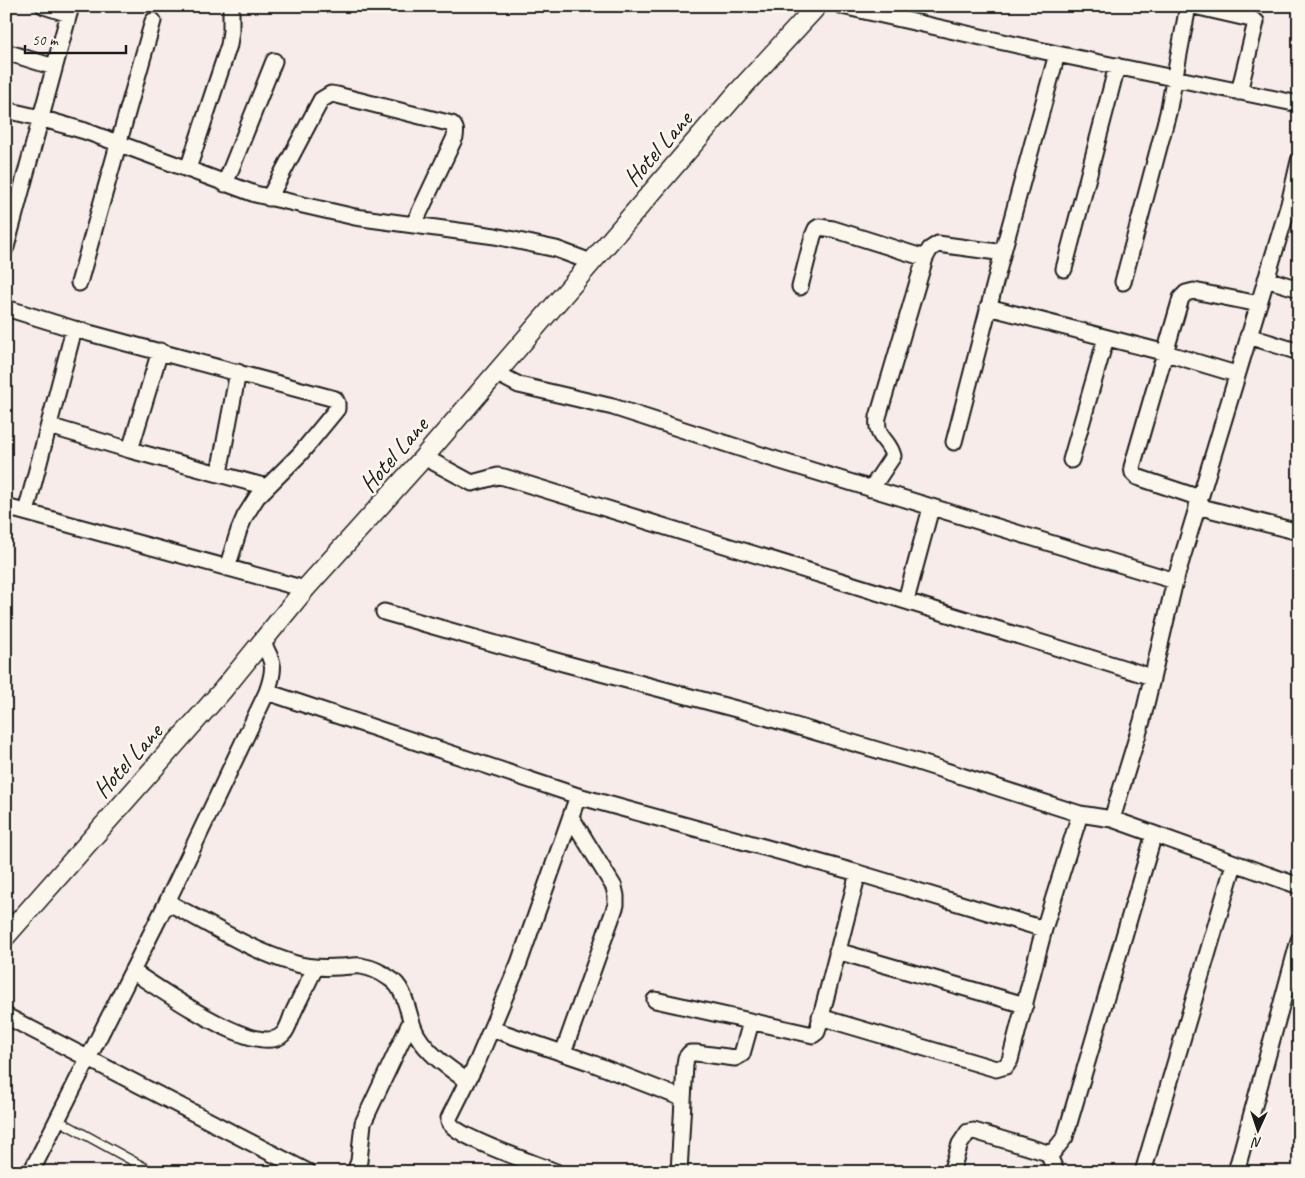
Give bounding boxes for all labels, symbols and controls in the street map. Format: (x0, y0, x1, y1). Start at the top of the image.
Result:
scale bar (25, 22, 126, 54)
text: 50 m (32, 31, 59, 50)
street label: Hotel Lane (616, 103, 701, 193)
street label: Hotel Lane (352, 409, 437, 499)
street label: Hotel Lane (86, 715, 171, 805)
north arrow (1232, 1106, 1282, 1156)
text: N (1250, 1134, 1262, 1151)

